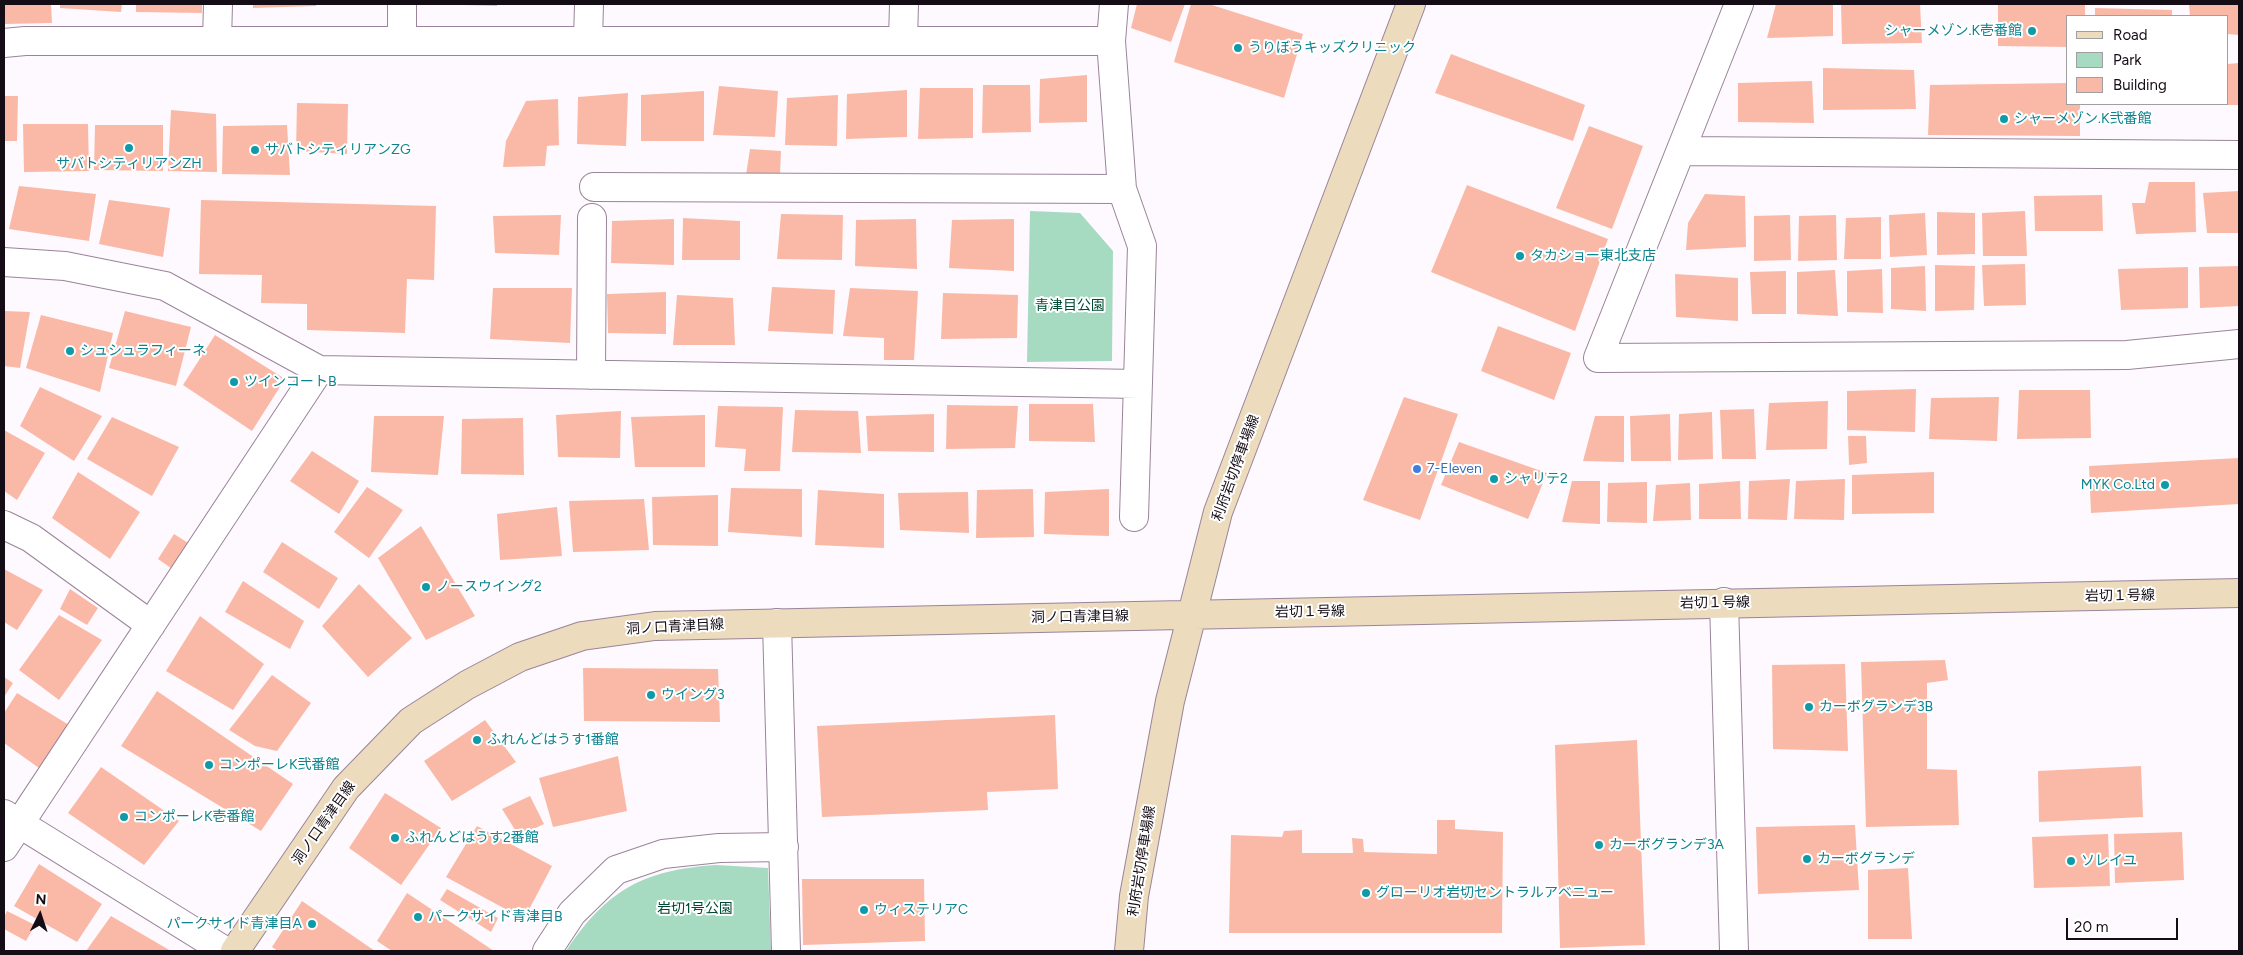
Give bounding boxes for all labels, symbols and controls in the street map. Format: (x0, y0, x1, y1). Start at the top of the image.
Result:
legend (2066, 15, 2228, 105)
place label: シャーメゾン.K壱番館 (1885, 23, 2022, 39)
marker: シャーメゾン.K壱番館 (2026, 25, 2038, 37)
text: Road (2113, 26, 2148, 44)
place label: うりぼうキッズクリニック (1248, 40, 1416, 56)
marker: うりぼうキッズクリニック (1232, 42, 1244, 54)
text: Park (2113, 51, 2142, 69)
text: Building (2113, 76, 2167, 94)
place label: シャーメゾン.K弐番館 (2014, 111, 2151, 127)
marker: シャーメゾン.K弐番館 (1998, 113, 2010, 125)
marker: サバトシティリアンZH (123, 142, 135, 154)
place label: サバトシティリアンZG (265, 142, 411, 158)
marker: サバトシティリアンZG (249, 144, 261, 156)
place label: サバトシティリアンZH (56, 156, 202, 172)
place label: タカショー東北支店 (1530, 248, 1656, 264)
marker: タカショー東北支店 (1514, 250, 1526, 262)
park label: 青津目公園 (1035, 298, 1105, 314)
place label: シュシュラフィーネ (80, 343, 206, 359)
marker: シュシュラフィーネ (64, 345, 76, 357)
place label: ツインコートB (244, 374, 337, 390)
marker: ツインコートB (228, 376, 240, 388)
street label: 利府岩切停車場線 (1209, 413, 1263, 523)
place label: 7-Eleven (1427, 461, 1482, 477)
marker: 7-Eleven (1411, 463, 1423, 475)
place label: シャリテ2 (1504, 471, 1568, 487)
marker: シャリテ2 (1488, 473, 1500, 485)
place label: MYK Co.Ltd (2081, 477, 2155, 493)
marker: MYK Co.Ltd (2159, 479, 2171, 491)
place label: ノースウイング2 (436, 579, 542, 595)
marker: ノースウイング2 (420, 581, 432, 593)
street label: 岩切１号線 (2085, 587, 2155, 605)
street label: 岩切１号線 (1680, 594, 1750, 612)
street label: 岩切１号線 (1275, 603, 1345, 621)
street label: 洞ノ口青津目線 (1031, 608, 1129, 626)
street label: 洞ノ口青津目線 (626, 616, 724, 638)
place label: ウイング3 (661, 687, 725, 703)
marker: ウイング3 (645, 689, 657, 701)
place label: カーボグランデ3B (1819, 699, 1933, 715)
marker: カーボグランデ3B (1803, 701, 1815, 713)
place label: ふれんどはうす1番館 (487, 732, 619, 748)
marker: ふれんどはうす1番館 (471, 734, 483, 746)
place label: コンポーレK弐番館 (219, 757, 340, 773)
marker: コンポーレK弐番館 (203, 759, 215, 771)
street label: 洞ノ口青津目線 (289, 778, 359, 868)
street label: 利府岩切停車場線 (1125, 804, 1159, 918)
place label: コンポーレK壱番館 (134, 809, 255, 825)
marker: コンポーレK壱番館 (118, 811, 130, 823)
place label: ふれんどはうす2番館 (405, 830, 539, 846)
marker: ふれんどはうす2番館 (389, 832, 401, 844)
place label: カーボグランデ3A (1609, 837, 1724, 853)
marker: カーボグランデ3A (1593, 839, 1605, 851)
place label: カーボグランデ (1817, 851, 1915, 867)
marker: カーボグランデ (1801, 853, 1813, 865)
place label: ソレイユ (2081, 853, 2137, 869)
marker: ソレイユ (2065, 855, 2077, 867)
place label: グローリオ岩切セントラルアベニュー (1376, 885, 1614, 901)
marker: グローリオ岩切セントラルアベニュー (1360, 887, 1372, 899)
north arrow (15, 890, 65, 940)
text: N (35, 891, 47, 908)
park label: 岩切1号公園 (657, 901, 733, 917)
place label: ウィステリアC (874, 902, 968, 918)
marker: ウィステリアC (858, 904, 870, 916)
scale bar (2068, 908, 2180, 940)
place label: パークサイド青津目B (428, 909, 563, 925)
marker: パークサイド青津目B (412, 911, 424, 923)
place label: パークサイド青津目A (167, 916, 302, 932)
marker: パークサイド青津目A (306, 918, 318, 930)
text: 20 m (2074, 918, 2108, 936)

